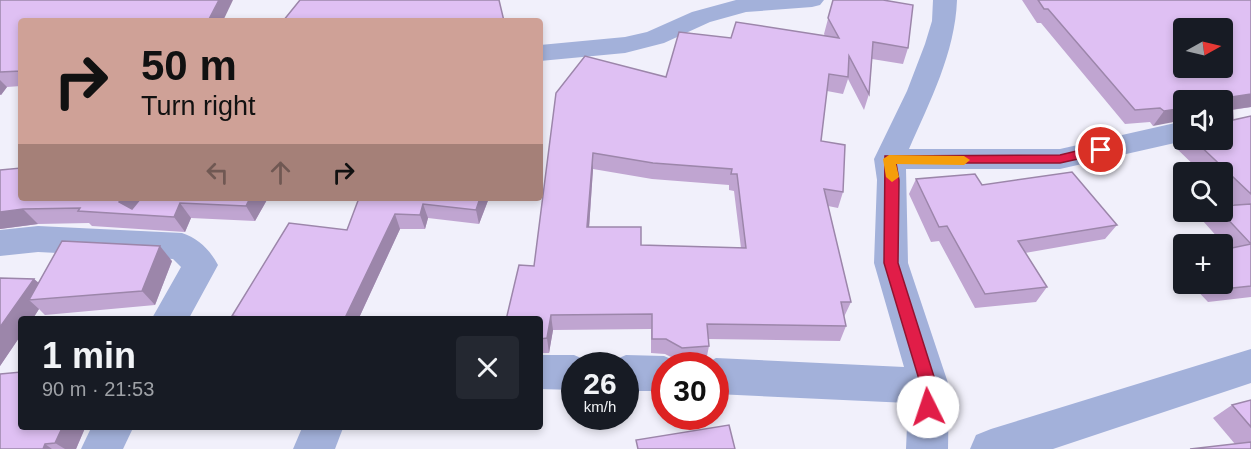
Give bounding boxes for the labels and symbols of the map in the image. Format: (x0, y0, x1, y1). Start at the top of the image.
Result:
north arrow (1173, 18, 1233, 78)
pin (1075, 124, 1126, 175)
speed limit sign: 30 (651, 352, 729, 430)
position arrow (896, 375, 960, 439)

